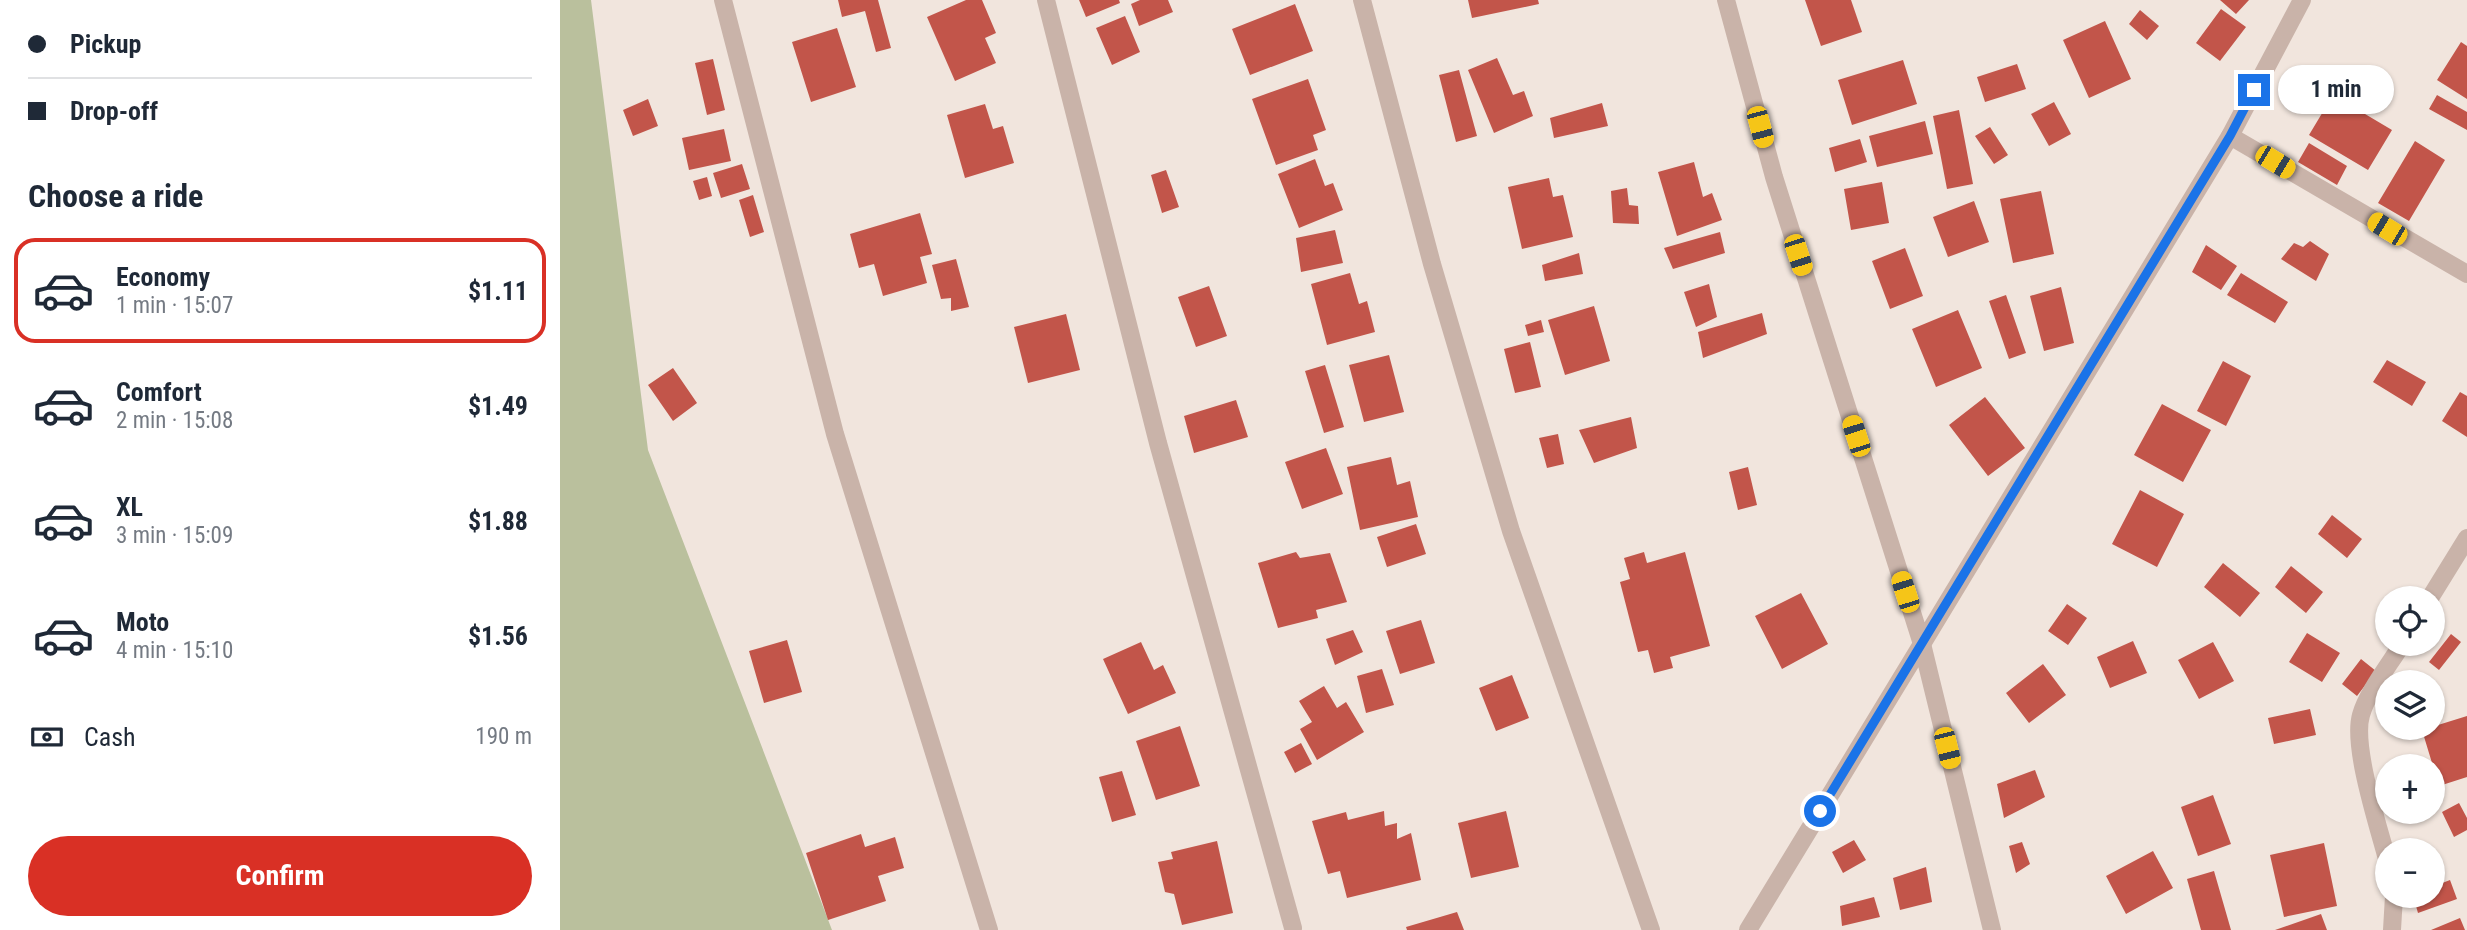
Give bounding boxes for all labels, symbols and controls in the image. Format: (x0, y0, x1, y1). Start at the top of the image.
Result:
text: Pickup (70, 29, 141, 59)
callout: 1 min (2278, 66, 2394, 114)
route end (2238, 74, 2270, 106)
text: 1 min (2310, 76, 2362, 103)
text: Drop-off (70, 96, 158, 126)
car (1745, 104, 1776, 150)
car (2252, 142, 2299, 182)
text: Choose a ride (28, 177, 203, 215)
car (2364, 209, 2411, 249)
car (1782, 232, 1815, 278)
icon: car (32, 259, 95, 322)
text: Economy (116, 262, 210, 292)
text: $1.11 (468, 276, 528, 306)
text: 1 min · 15:07 (116, 292, 233, 319)
icon: car (32, 374, 95, 437)
text: Comfort (116, 377, 202, 407)
text: $1.49 (468, 391, 528, 421)
text: 2 min · 15:08 (116, 407, 233, 434)
car (1840, 413, 1873, 459)
icon: car (32, 489, 95, 552)
text: XL (116, 492, 143, 522)
text: $1.88 (468, 506, 528, 536)
text: 3 min · 15:09 (116, 522, 233, 549)
car (1889, 569, 1922, 615)
map controls (2375, 586, 2445, 908)
button: locate (2375, 586, 2445, 656)
icon: car (32, 604, 95, 667)
text: Moto (116, 607, 169, 637)
text: $1.56 (468, 621, 528, 651)
text: 4 min · 15:10 (116, 637, 233, 664)
button: layers (2375, 670, 2445, 740)
icon: cash (28, 718, 66, 756)
text: Cash (84, 722, 136, 752)
text: 190 m (475, 723, 532, 750)
car (1932, 725, 1963, 771)
button: + (2375, 754, 2445, 824)
route start (1804, 795, 1836, 827)
button: Confirm (28, 836, 532, 916)
button: − (2375, 838, 2445, 908)

